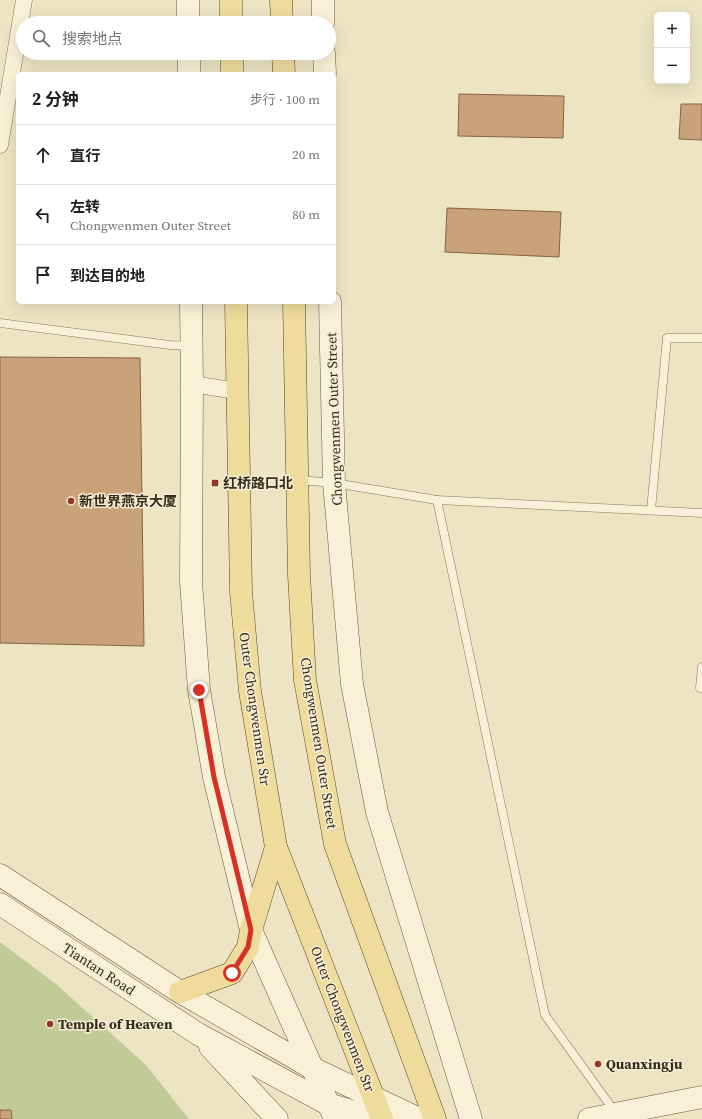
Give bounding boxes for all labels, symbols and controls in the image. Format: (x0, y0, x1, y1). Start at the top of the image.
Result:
map controls (654, 12, 690, 84)
button: + (654, 12, 690, 48)
search box (16, 16, 336, 60)
icon: search (30, 27, 52, 49)
text: 搜索地点 (62, 28, 122, 49)
button: − (654, 48, 690, 84)
text: 2 分钟 (32, 87, 79, 111)
text: 步行 · 100 m (250, 91, 320, 108)
icon: ahead (32, 144, 54, 166)
text: 直行 (70, 145, 100, 166)
text: 20 m (292, 146, 320, 163)
text: 左转 (70, 196, 100, 217)
icon: left (32, 204, 54, 226)
text: 80 m (292, 206, 320, 223)
text: Chongwenmen Outer Street (70, 217, 231, 234)
icon: arrive (32, 264, 54, 286)
text: 到达目的地 (70, 265, 145, 286)
street label: Chongwenmen Outer Street (321, 332, 347, 506)
place label: 红桥路口北 (223, 473, 293, 493)
marker: 红桥路口北 (210, 478, 220, 488)
place label: 新世界燕京大厦 (79, 491, 177, 511)
marker: 新世界燕京大厦 (66, 496, 76, 506)
street label: Outer Chongwenmen Str (234, 631, 276, 787)
street label: Chongwenmen Outer Street (296, 656, 343, 831)
route end (190, 681, 208, 699)
street label: Tiantan Road (59, 938, 139, 1000)
street label: Outer Chongwenmen Str (306, 943, 380, 1095)
route start (223, 964, 241, 982)
place label: Temple of Heaven (58, 1014, 173, 1034)
marker: Temple of Heaven (45, 1019, 55, 1029)
place label: Quanxingju (606, 1054, 683, 1074)
marker: Quanxingju (593, 1059, 603, 1069)

